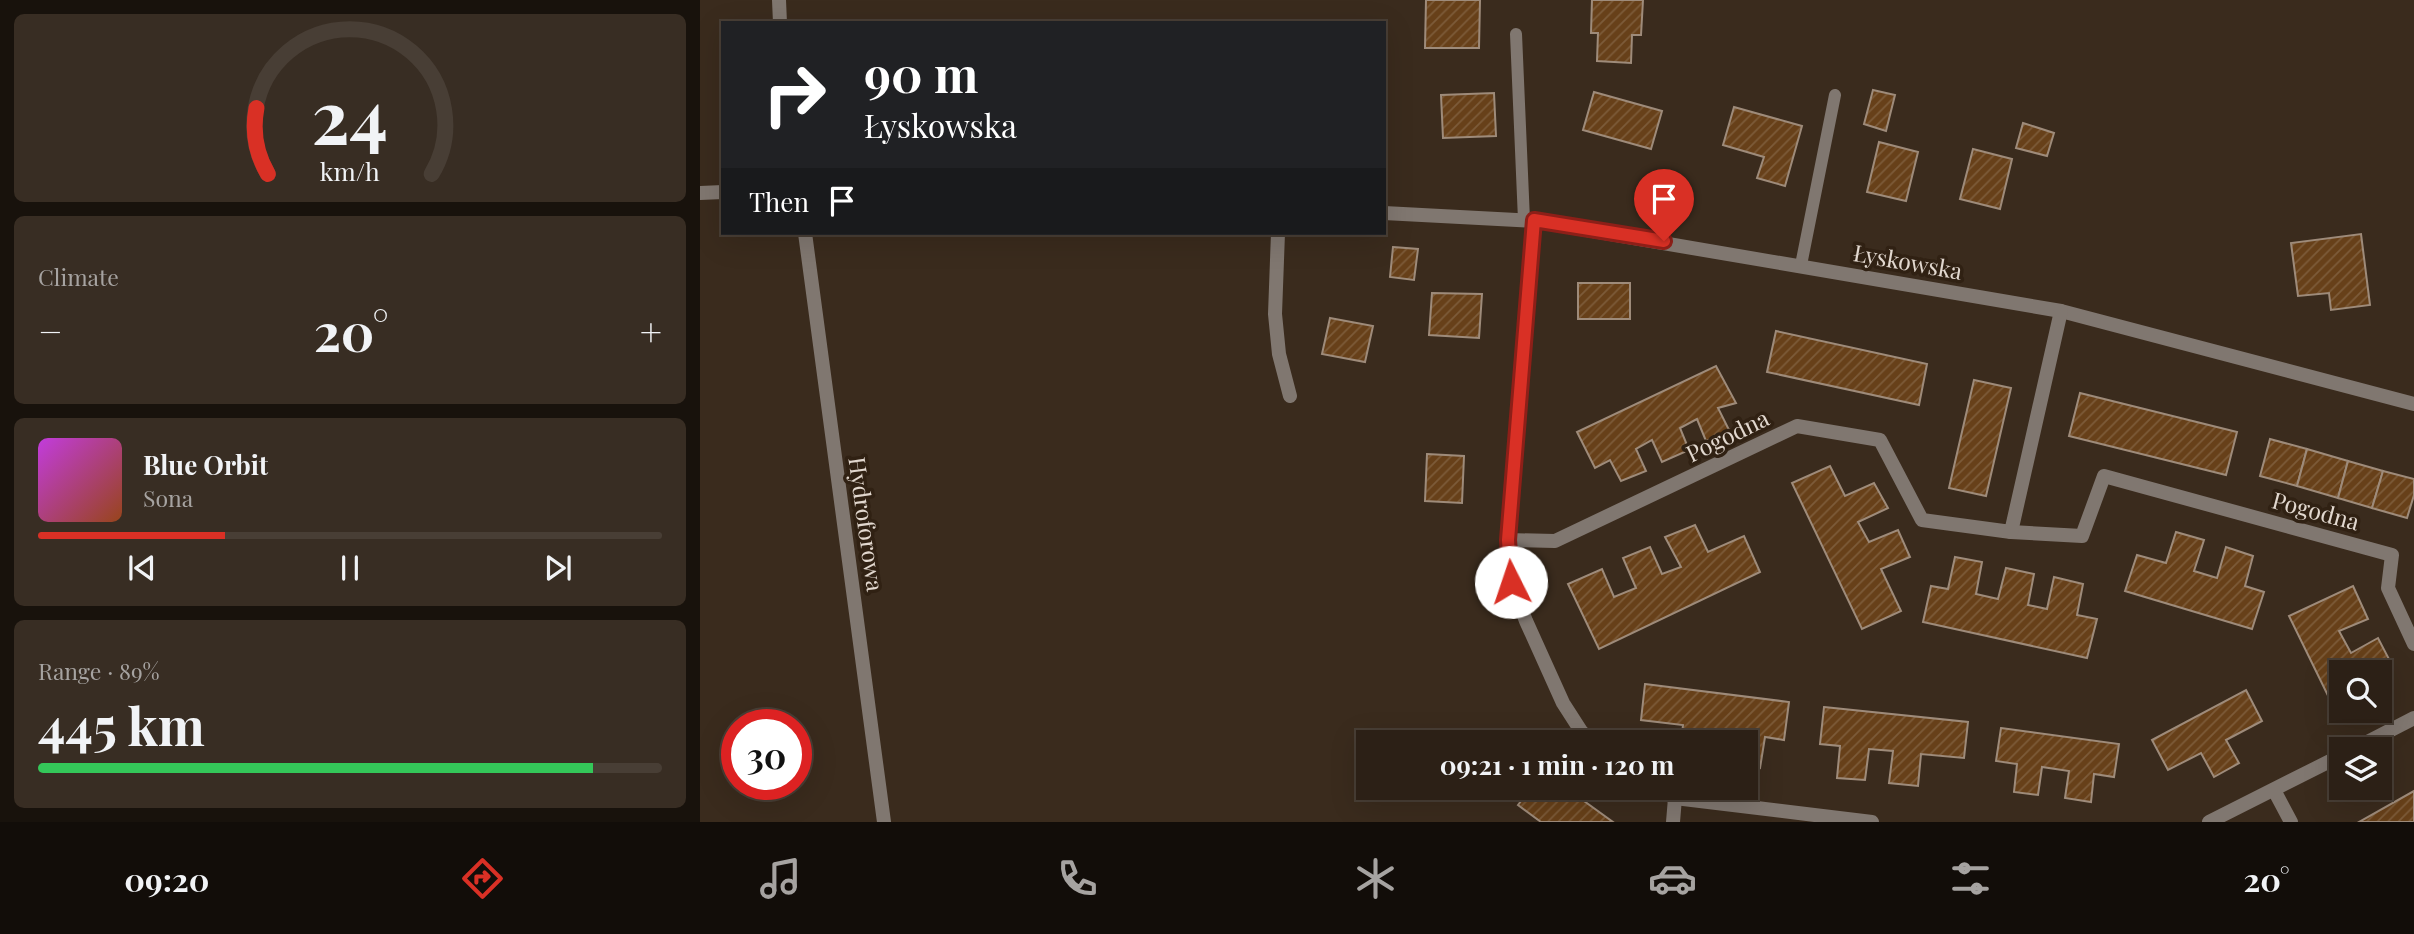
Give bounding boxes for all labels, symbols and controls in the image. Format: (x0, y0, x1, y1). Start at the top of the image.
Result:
text: 90 m (864, 40, 978, 105)
icon: right (749, 49, 840, 140)
text: 24 (312, 65, 388, 162)
text: Łyskowska (864, 103, 1017, 146)
text: km/h (320, 154, 380, 187)
pin (1634, 169, 1694, 241)
icon: arrive (1645, 180, 1683, 218)
icon: arrive (823, 182, 861, 220)
text: Then (749, 184, 809, 219)
street label: Łyskowska (1851, 236, 1965, 286)
text: Climate (38, 261, 119, 292)
text: 20° (314, 296, 389, 365)
text: − (38, 305, 63, 356)
text: + (640, 305, 662, 356)
street label: Pogodna (1680, 401, 1774, 468)
text: Blue Orbit (143, 447, 268, 482)
street label: Hydroforowa (842, 455, 892, 594)
text: Sona (143, 482, 193, 513)
street label: Pogodna (2269, 484, 2363, 537)
position arrow (1474, 545, 1548, 619)
icon: previous (123, 549, 161, 587)
icon: pause (331, 549, 369, 587)
icon: next (539, 549, 577, 587)
text: Range · 89% (38, 655, 160, 686)
map controls (2329, 660, 2392, 800)
button: search (2329, 660, 2392, 723)
text: 445 km (38, 690, 205, 759)
speed limit sign: 30 (721, 709, 812, 800)
button: layers (2329, 737, 2392, 800)
text: 09:21 · 1 min · 120 m (1440, 747, 1674, 782)
icon: directions (458, 854, 507, 903)
icon: music (756, 854, 805, 903)
icon: phone (1053, 854, 1102, 903)
icon: climate (1351, 854, 1400, 903)
icon: car (1648, 854, 1697, 903)
icon: filters (1946, 854, 1995, 903)
text: 09:20 (124, 857, 209, 900)
text: 20° (2244, 857, 2290, 900)

